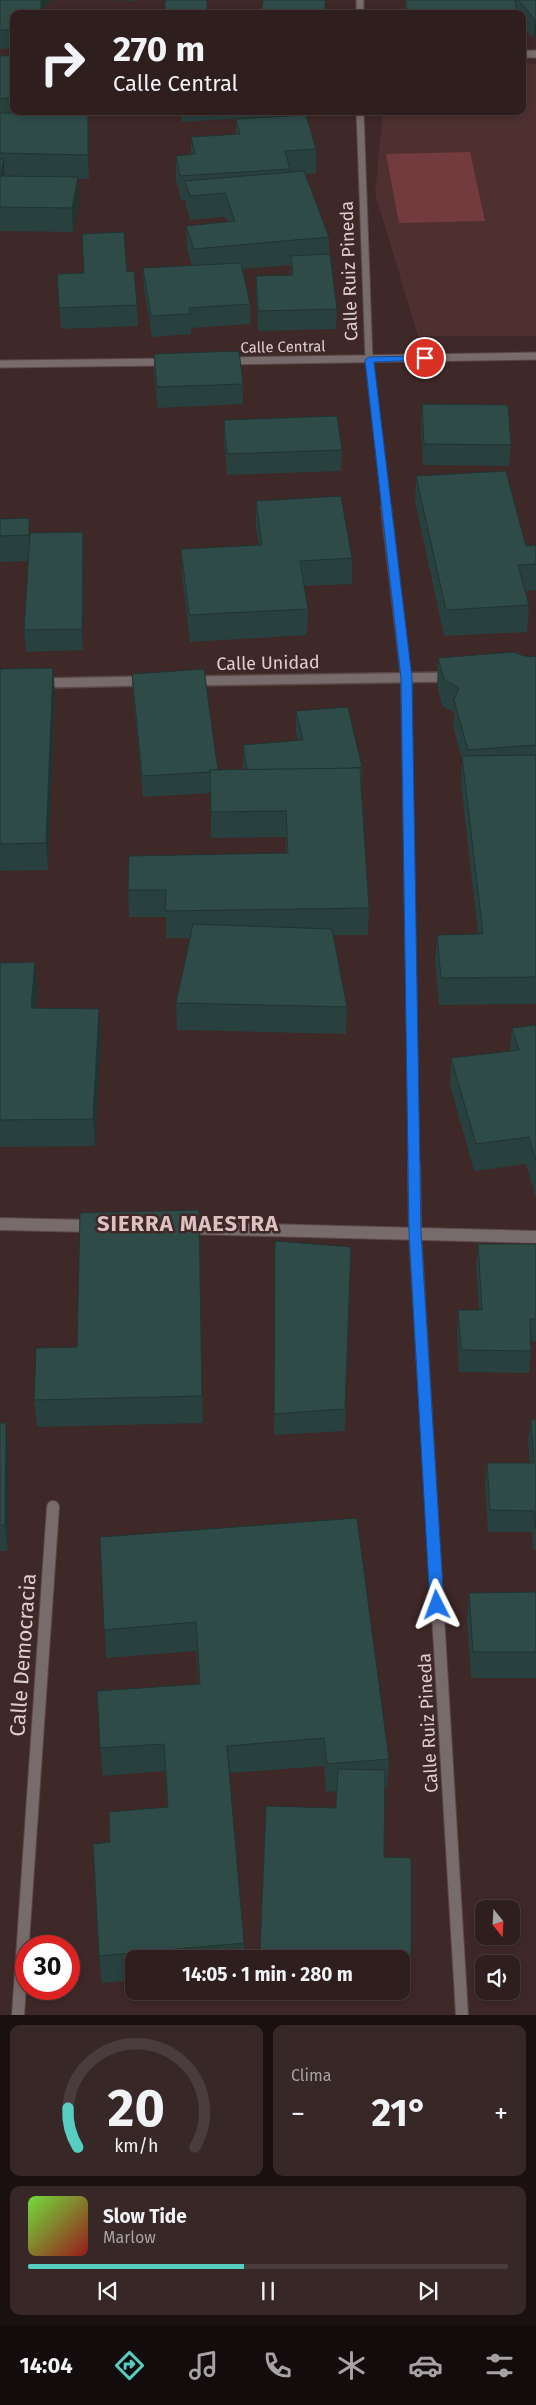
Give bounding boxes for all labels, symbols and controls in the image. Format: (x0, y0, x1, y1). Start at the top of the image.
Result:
text: 270 m (113, 28, 205, 70)
icon: right (30, 30, 95, 95)
text: Calle Central (113, 70, 238, 97)
street label: Calle Ruiz Pineda (336, 201, 362, 341)
street label: Calle Central (240, 337, 326, 357)
pin (404, 337, 446, 379)
icon: arrive (411, 344, 439, 372)
street label: Calle Unidad (216, 651, 320, 675)
district label: SIERRA MAESTRA (97, 1210, 279, 1237)
street label: Calle Democracia (4, 1573, 42, 1737)
position arrow (410, 1578, 462, 1630)
street label: Calle Ruiz Pineda (413, 1652, 443, 1794)
north arrow (475, 1900, 520, 1945)
map controls (475, 1900, 520, 2000)
speed limit sign: 30 (15, 1935, 80, 2000)
button: sound (475, 1955, 520, 2000)
text: 14:05 · 1 min · 280 m (182, 1963, 353, 1986)
text: Clima (291, 2066, 331, 2085)
text: 20 (108, 2077, 165, 2140)
text: 21° (371, 2090, 428, 2136)
text: − (291, 2097, 305, 2130)
text: + (494, 2097, 508, 2130)
text: km/h (114, 2135, 159, 2157)
text: Slow Tide (103, 2205, 187, 2228)
text: Marlow (103, 2228, 156, 2247)
icon: previous (94, 2277, 122, 2305)
icon: pause (254, 2277, 282, 2305)
icon: next (414, 2277, 442, 2305)
icon: directions (112, 2348, 147, 2383)
icon: music (186, 2348, 221, 2383)
icon: phone (260, 2348, 295, 2383)
icon: climate (334, 2348, 369, 2383)
icon: car (408, 2348, 443, 2383)
icon: filters (482, 2348, 517, 2383)
text: 14:04 (19, 2352, 73, 2379)

